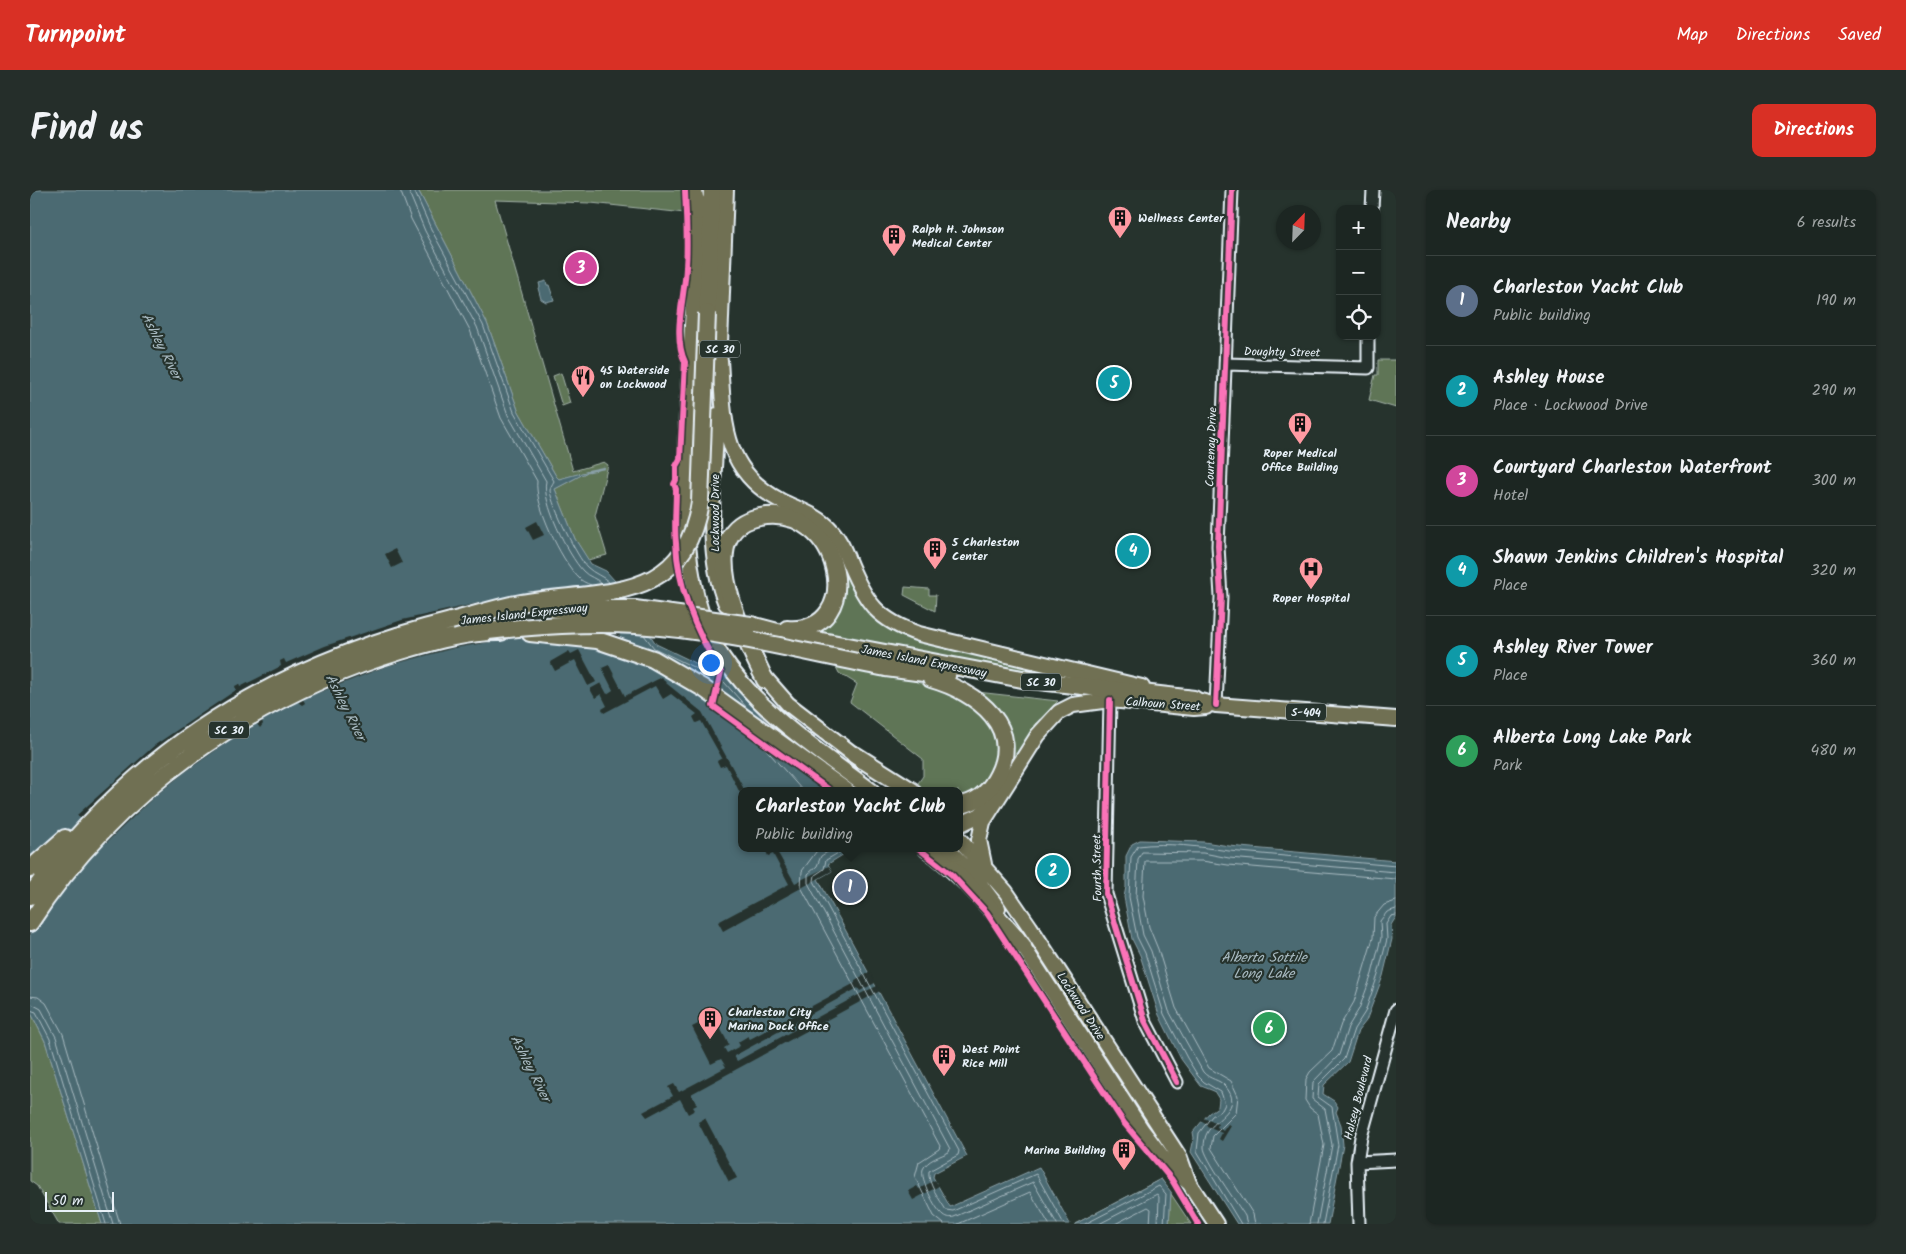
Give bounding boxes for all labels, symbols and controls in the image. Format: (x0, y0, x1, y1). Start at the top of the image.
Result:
text: Turnpoint (25, 16, 126, 55)
text: Map (1676, 21, 1708, 50)
text: Directions (1736, 21, 1810, 50)
text: Saved (1838, 21, 1881, 50)
text: Find us (30, 102, 143, 158)
button: Directions (1752, 104, 1876, 157)
building icon: Wellness Center (1107, 205, 1133, 239)
north arrow (1276, 205, 1321, 250)
map controls (1336, 205, 1381, 340)
button: + (1336, 205, 1381, 250)
text: Nearby (1446, 206, 1511, 239)
place label: Wellness Center (1138, 209, 1224, 228)
text: 6 results (1797, 210, 1856, 235)
place label: Ralph H. Johnson Medical Center (912, 220, 1004, 253)
building icon: Ralph H. Johnson Medical Center (881, 223, 907, 257)
pin: 3 (565, 249, 597, 287)
button: − (1336, 250, 1381, 295)
text: Charleston Yacht Club (1493, 273, 1683, 303)
text: 1 (1460, 288, 1464, 313)
text: 190 m (1816, 288, 1856, 313)
button: locate (1336, 295, 1381, 340)
text: Public building (1493, 303, 1591, 328)
water label: Ashley River (135, 309, 189, 387)
road number: SC 30 (700, 340, 740, 358)
street label: Doughty Street (1244, 342, 1321, 363)
place label: 45 Waterside on Lockwood (600, 361, 670, 394)
text: Ashley House (1493, 363, 1604, 393)
restaurant icon: 45 Waterside on Lockwood (570, 364, 596, 398)
pin: 5 (1098, 364, 1130, 402)
text: 2 (1457, 378, 1467, 403)
text: 290 m (1812, 378, 1856, 403)
text: Place · Lockwood Drive (1493, 393, 1648, 418)
street label: Courtenay Drive (1201, 406, 1222, 487)
building icon: Roper Medical Office Building (1287, 411, 1313, 445)
place label: Roper Medical Office Building (1262, 444, 1339, 477)
text: Courtyard Charleston Waterfront (1493, 453, 1772, 483)
text: 3 (1458, 468, 1466, 493)
text: 300 m (1812, 468, 1856, 493)
street label: Lockwood Drive (706, 474, 725, 552)
text: Hotel (1493, 483, 1528, 508)
pin: 4 (1117, 532, 1149, 570)
place label: 5 Charleston Center (951, 533, 1020, 566)
building icon: 5 Charleston Center (922, 536, 948, 570)
text: Shawn Jenkins Children's Hospital (1493, 543, 1783, 573)
hospital icon: Roper Hospital (1298, 556, 1324, 590)
text: 4 (1458, 558, 1466, 583)
text: 320 m (1810, 558, 1856, 583)
text: Place (1493, 573, 1527, 598)
place label: Roper Hospital (1272, 589, 1350, 608)
street label: James Island Expressway (460, 598, 589, 631)
text: Ashley River Tower (1493, 633, 1653, 663)
street label: James Island Expressway (859, 640, 989, 683)
text: 5 (1458, 648, 1466, 673)
text: 360 m (1811, 648, 1856, 673)
your location (698, 650, 724, 676)
text: Place (1493, 663, 1527, 688)
water label: Ashley River (319, 670, 373, 748)
road number: SC 30 (1021, 674, 1061, 691)
street label: Calhoun Street (1125, 692, 1201, 717)
road number: S-404 (1286, 704, 1326, 720)
road number: SC 30 (209, 722, 249, 738)
text: Alberta Long Lake Park (1493, 723, 1691, 753)
text: 6 (1458, 738, 1466, 763)
text: 480 m (1810, 738, 1856, 763)
text: Park (1493, 753, 1522, 778)
popup (738, 787, 963, 852)
text: Charleston Yacht Club (755, 792, 946, 822)
text: Public building (755, 822, 853, 847)
street label: Fourth Street (1087, 834, 1108, 902)
pin: 2 (1037, 852, 1069, 890)
pin: 1 (834, 868, 866, 906)
water label: Alberta Sottile Long Lake (1221, 947, 1308, 985)
street label: Lockwood Drive (1051, 968, 1110, 1045)
place label: Charleston City Marina Dock Office (728, 1003, 829, 1036)
building icon: Charleston City Marina Dock Office (697, 1006, 723, 1040)
pin: 6 (1253, 1009, 1285, 1047)
water label: Ashley River (504, 1031, 558, 1109)
place label: West Point Rice Mill (962, 1040, 1021, 1073)
building icon: West Point Rice Mill (931, 1043, 957, 1077)
street label: Halsey Boulevard (1339, 1053, 1378, 1142)
building icon: Marina Building (1111, 1137, 1137, 1171)
place label: Marina Building (1024, 1141, 1106, 1160)
scale bar (45, 1189, 114, 1212)
text: 50 m (52, 1190, 83, 1212)

